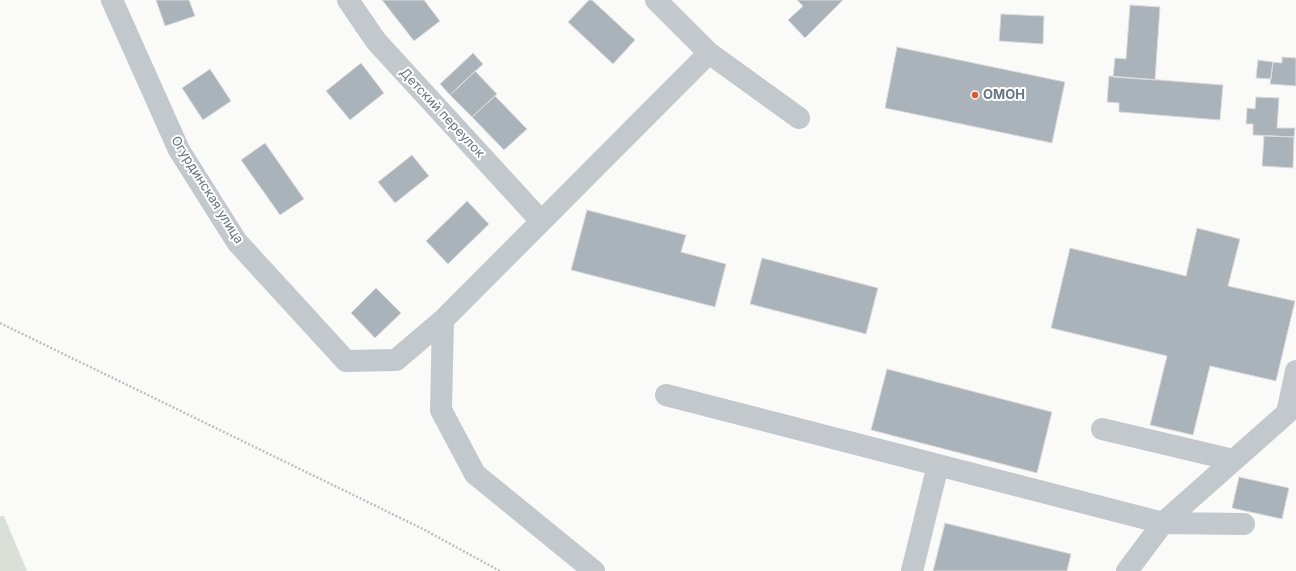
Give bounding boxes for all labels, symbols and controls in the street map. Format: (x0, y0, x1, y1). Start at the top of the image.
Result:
street label: Детский переулок (396, 65, 488, 161)
place label: ОМОН (983, 87, 1025, 103)
marker: ОМОН (970, 90, 980, 100)
street label: Огурдинская улица (167, 133, 247, 247)

